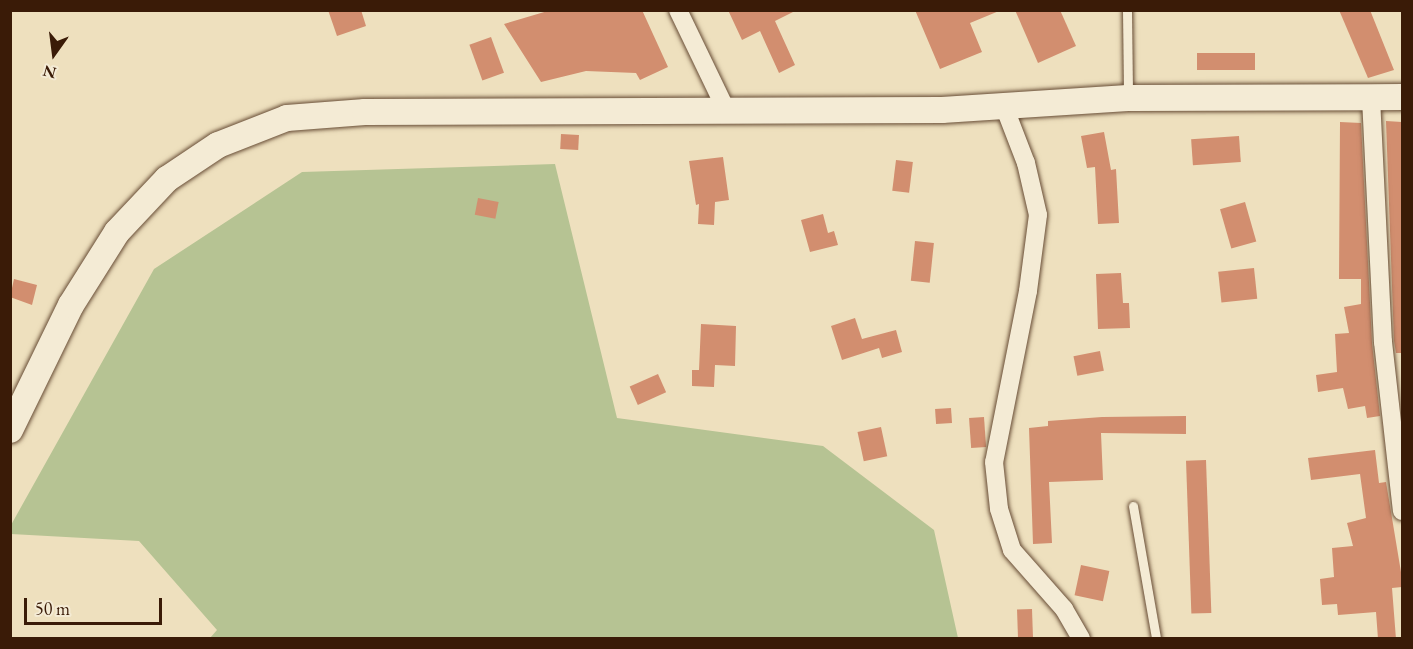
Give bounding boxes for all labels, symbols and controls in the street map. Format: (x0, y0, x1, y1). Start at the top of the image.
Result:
north arrow (24, 24, 84, 84)
text: N (41, 60, 58, 84)
scale bar (27, 586, 165, 624)
text: 50 m (35, 597, 70, 620)

